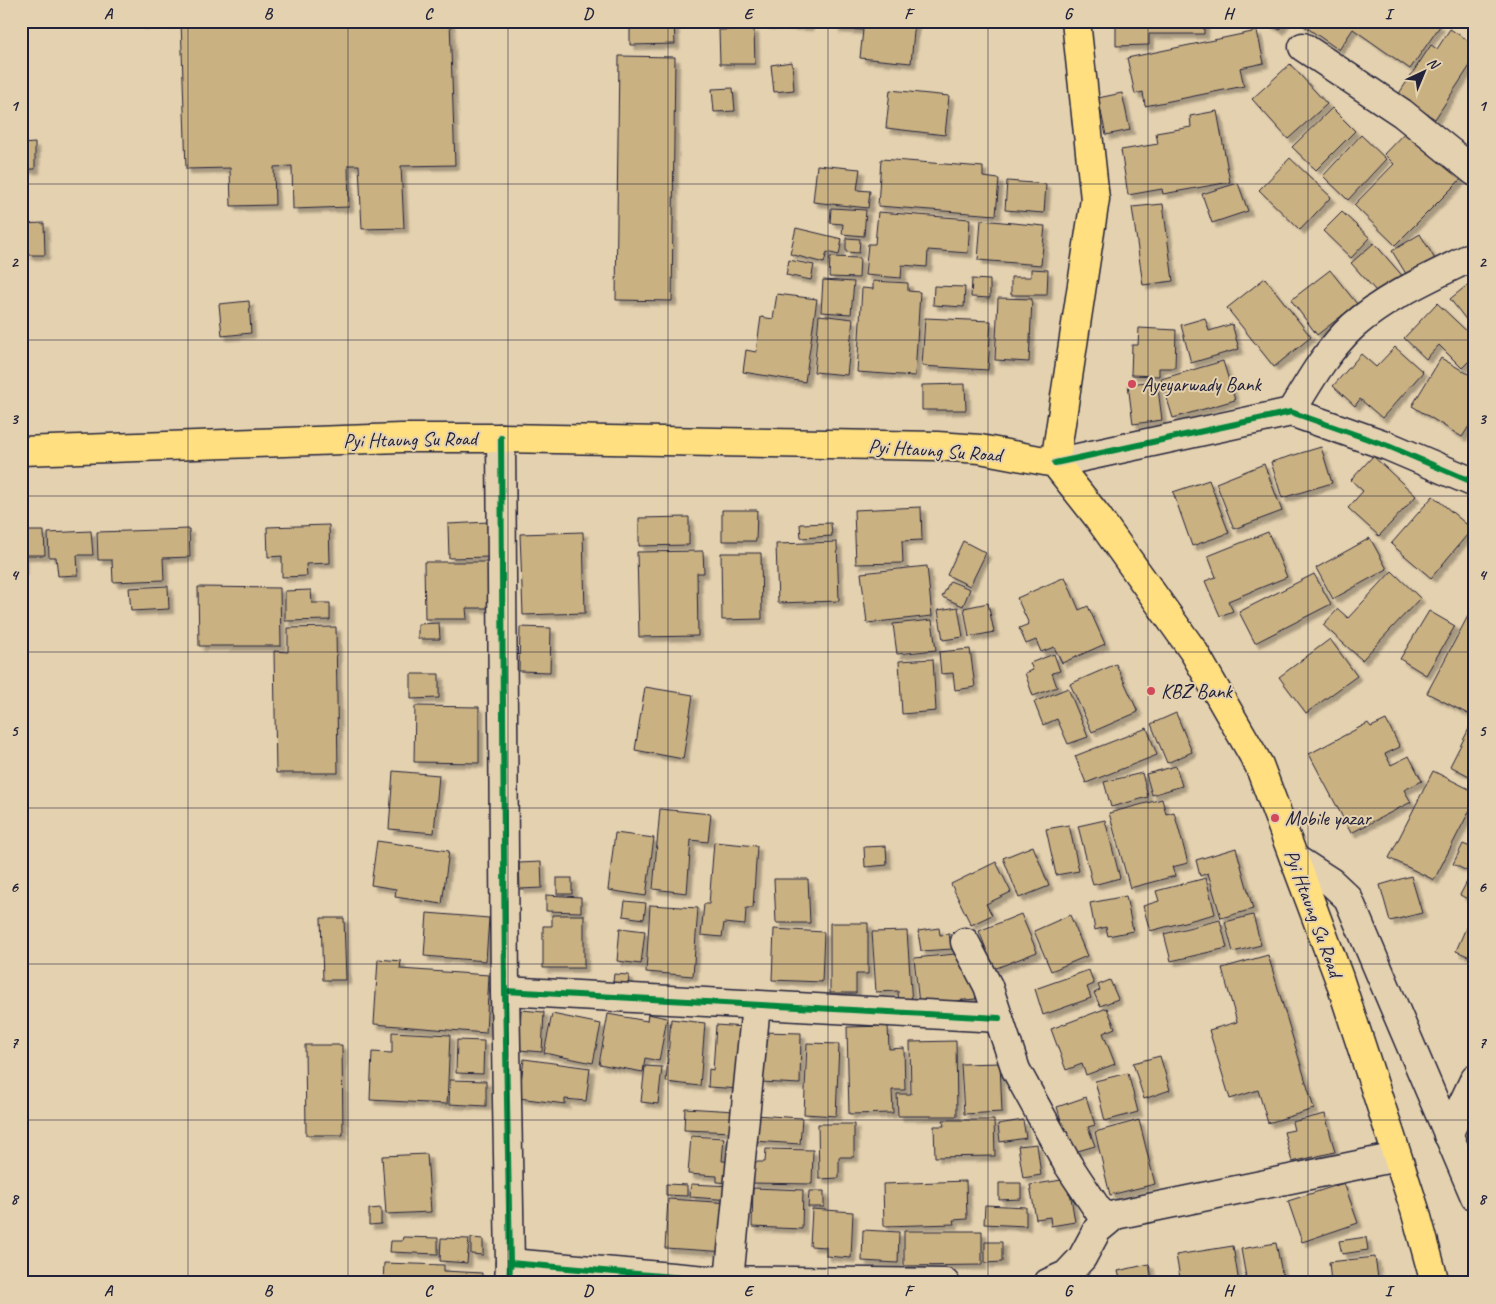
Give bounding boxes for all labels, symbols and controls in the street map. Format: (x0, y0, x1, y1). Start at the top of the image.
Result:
text: A (104, 4, 114, 24)
text: B (264, 4, 274, 24)
text: C (424, 4, 434, 24)
text: D (583, 4, 594, 24)
text: E (744, 4, 755, 24)
text: F (904, 4, 915, 24)
text: G (1064, 4, 1074, 24)
text: H (1223, 4, 1235, 24)
text: I (1385, 4, 1395, 24)
north arrow (1398, 48, 1448, 98)
text: N (1424, 54, 1443, 74)
text: 1 (10, 96, 19, 116)
text: 1 (1478, 96, 1487, 116)
text: 2 (10, 252, 19, 272)
text: 2 (1478, 252, 1487, 272)
place label: Ayeyarwady Bank (1142, 372, 1263, 397)
marker: Ayeyarwady Bank (1126, 378, 1138, 390)
text: 3 (10, 409, 19, 429)
text: 3 (1478, 409, 1487, 429)
street label: Pyi Htaung Su Road (343, 426, 480, 453)
street label: Pyi Htaung Su Road (867, 433, 1006, 468)
text: 4 (10, 565, 19, 585)
text: 4 (1478, 565, 1487, 585)
place label: KBZ Bank (1161, 679, 1234, 704)
marker: KBZ Bank (1145, 685, 1157, 697)
text: 5 (11, 721, 20, 741)
text: 5 (1479, 721, 1488, 741)
place label: Mobile yazar (1285, 806, 1372, 831)
marker: Mobile yazar (1269, 812, 1281, 824)
street label: Pyi Htaung Su Road (1279, 846, 1349, 983)
text: 6 (10, 877, 19, 897)
text: 6 (1478, 877, 1487, 897)
text: 7 (10, 1033, 19, 1053)
text: 7 (1478, 1033, 1487, 1053)
text: 8 (10, 1189, 19, 1209)
text: 8 (1478, 1189, 1487, 1209)
text: A (104, 1281, 114, 1301)
text: B (264, 1281, 274, 1301)
text: C (424, 1281, 434, 1301)
text: D (583, 1281, 594, 1301)
text: E (744, 1281, 755, 1301)
text: F (904, 1281, 915, 1301)
text: G (1064, 1281, 1074, 1301)
text: H (1223, 1281, 1235, 1301)
text: I (1385, 1281, 1395, 1301)

